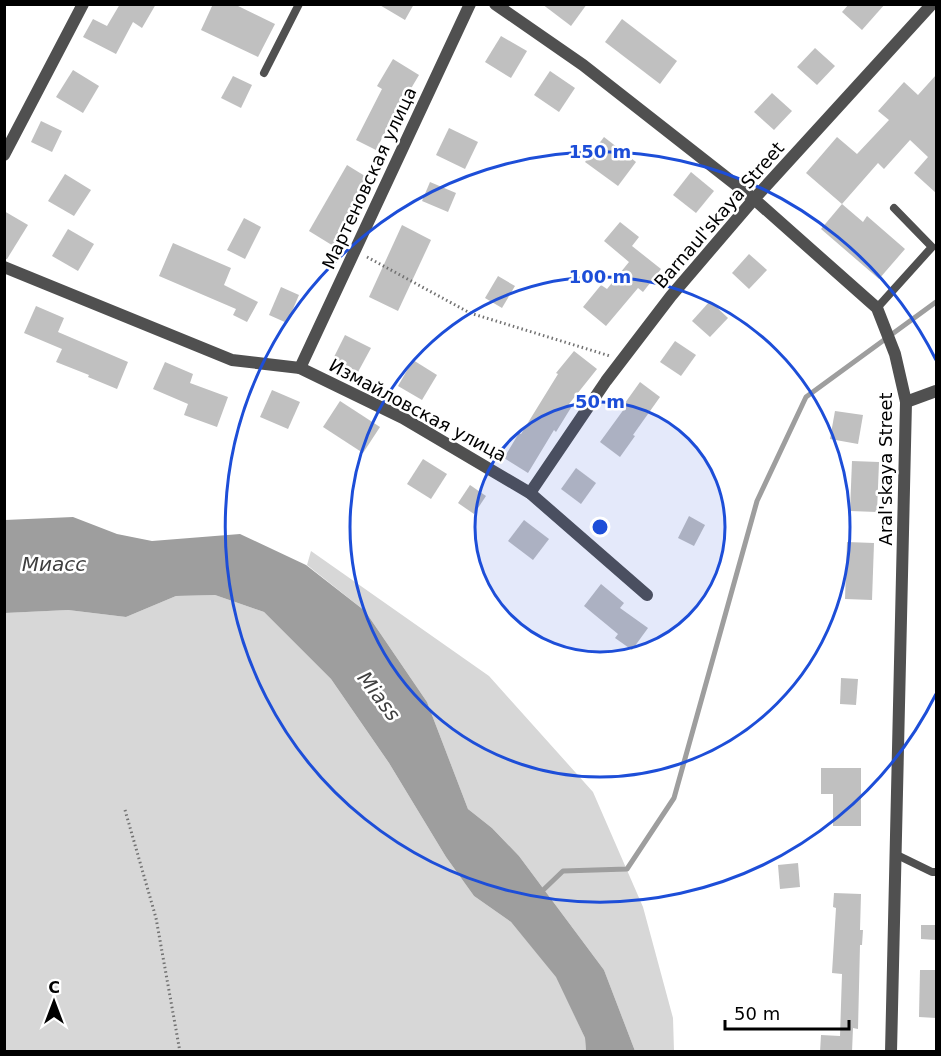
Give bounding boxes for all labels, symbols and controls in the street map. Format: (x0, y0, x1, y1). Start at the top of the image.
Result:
street label: Мартеновская улица (318, 84, 420, 272)
street label: Barnaul'skaya Street (650, 138, 788, 292)
text: 150 m (569, 141, 631, 162)
text: 100 m (569, 266, 631, 287)
street label: Измайловская улица (326, 354, 510, 466)
text: 50 m (575, 391, 625, 412)
street label: Aral'skaya Street (875, 392, 896, 546)
centre of rings (590, 517, 610, 537)
water label: Миасс (22, 552, 86, 576)
water label: Miass (353, 666, 405, 726)
north arrow (24, 972, 84, 1032)
text: С (48, 978, 60, 997)
scale bar (725, 993, 850, 1031)
text: 50 m (734, 1003, 780, 1024)

